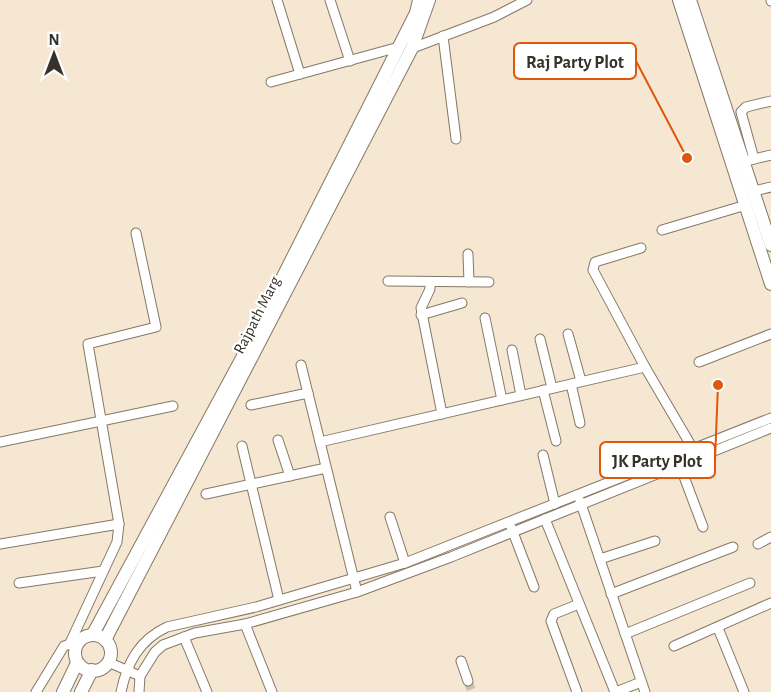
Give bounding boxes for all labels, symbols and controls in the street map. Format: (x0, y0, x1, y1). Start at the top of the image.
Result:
north arrow (24, 24, 84, 84)
text: N (48, 32, 60, 48)
callout: Raj Party Plot (514, 43, 636, 79)
text: Raj Party Plot (526, 54, 624, 72)
street label: Rajpath Marg (231, 274, 284, 357)
callout: JK Party Plot (600, 442, 715, 478)
text: JK Party Plot (612, 453, 702, 471)

